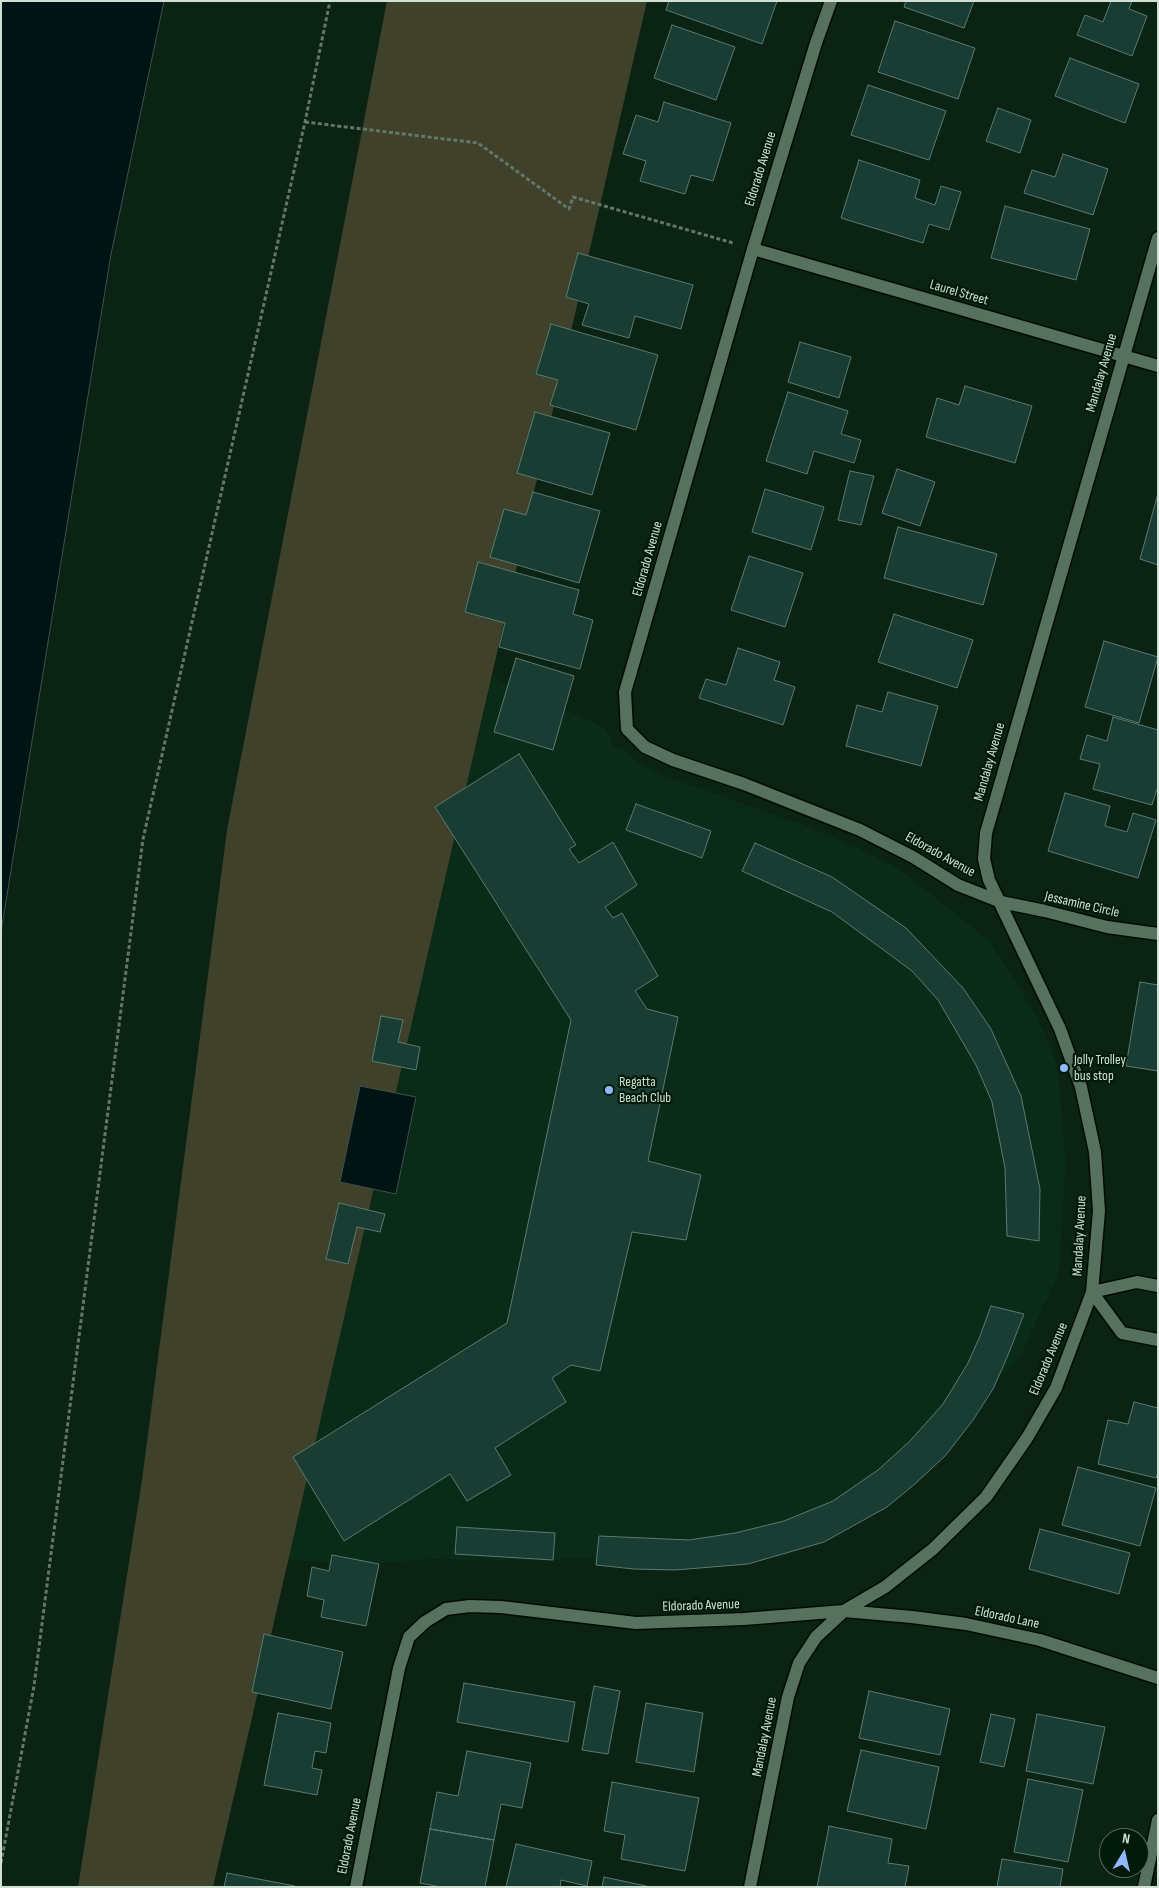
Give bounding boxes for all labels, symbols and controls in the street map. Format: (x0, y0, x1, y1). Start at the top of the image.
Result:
street label: Eldorado Avenue (742, 130, 780, 208)
street label: Laurel Street (928, 277, 990, 309)
street label: Mandalay Avenue (1083, 332, 1121, 414)
street label: Eldorado Avenue (629, 520, 667, 598)
street label: Mandalay Avenue (971, 721, 1009, 803)
street label: Eldorado Avenue (902, 829, 978, 881)
street label: Jessamine Circle (1043, 888, 1121, 922)
place label: Jolly Trolley bus stop (1074, 1052, 1126, 1084)
marker: Jolly Trolley bus stop (1058, 1062, 1070, 1074)
place label: Regatta Beach Club (619, 1074, 671, 1106)
marker: Regatta Beach Club (603, 1084, 615, 1096)
street label: Mandalay Avenue (1070, 1195, 1090, 1277)
street label: Eldorado Avenue (1026, 1320, 1072, 1398)
street label: Eldorado Avenue (662, 1596, 740, 1616)
street label: Eldorado Lane (973, 1603, 1041, 1633)
street label: Mandalay Avenue (749, 1696, 781, 1778)
street label: Eldorado Avenue (334, 1796, 366, 1876)
north arrow (1099, 1828, 1149, 1878)
text: N (1121, 1830, 1131, 1848)

